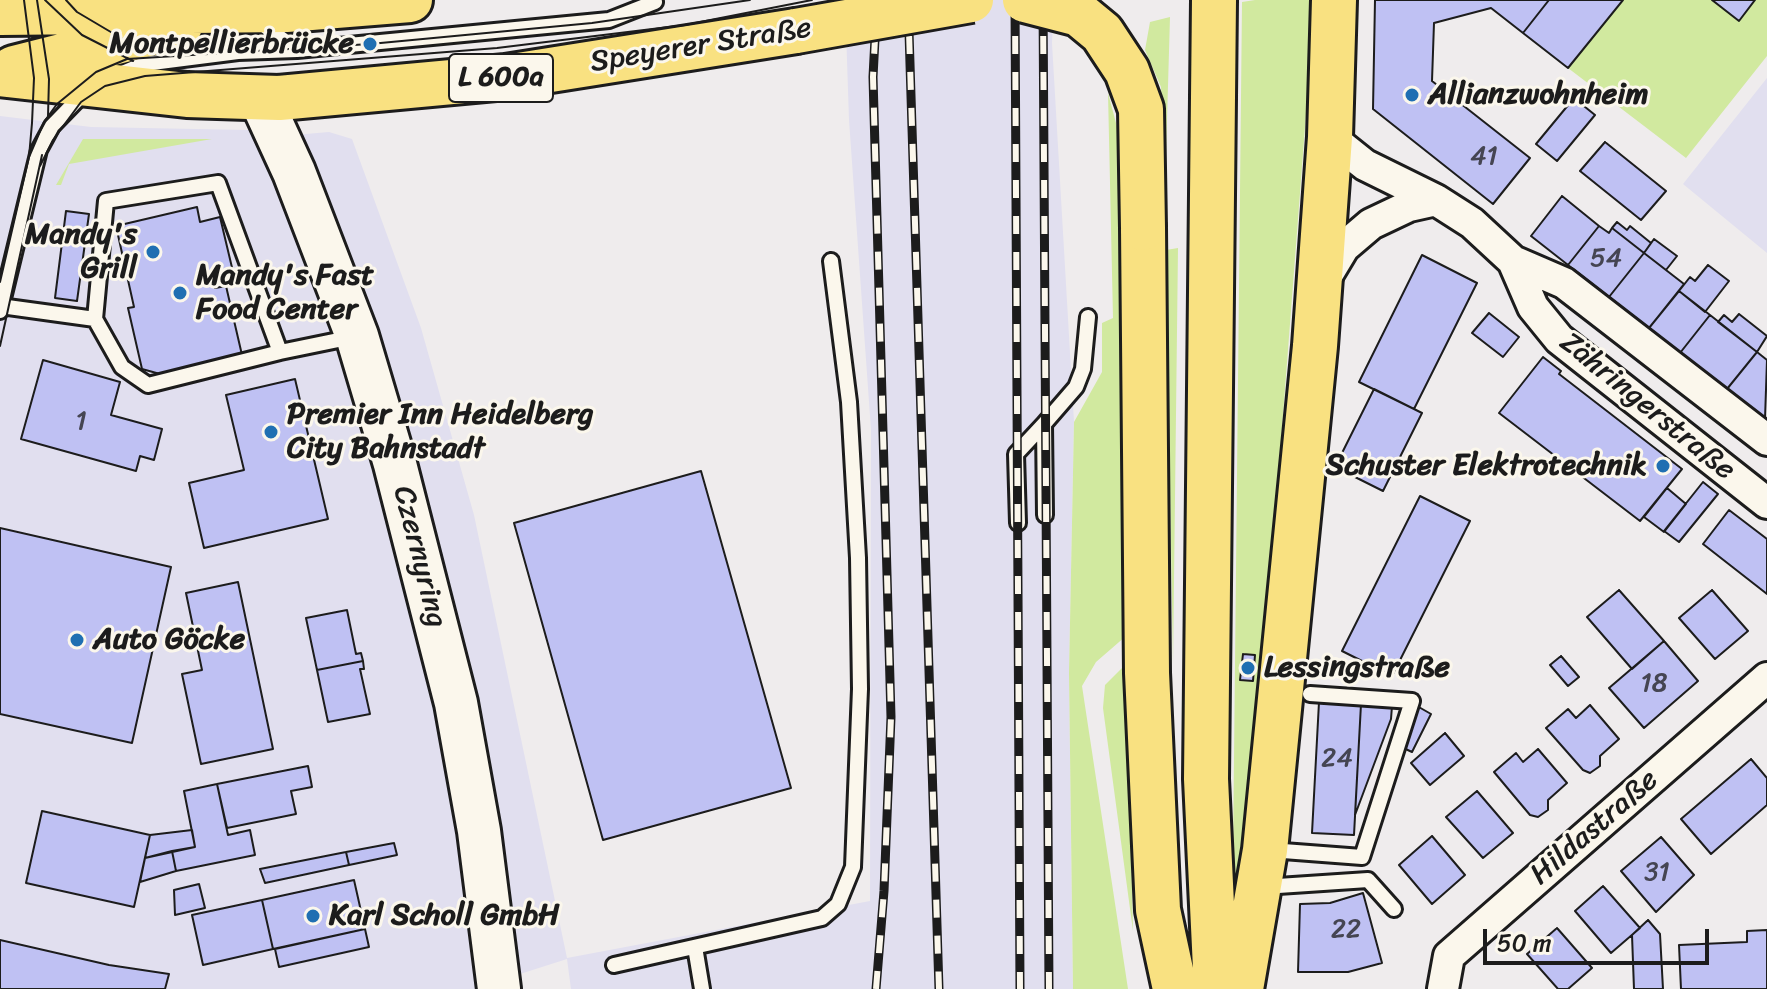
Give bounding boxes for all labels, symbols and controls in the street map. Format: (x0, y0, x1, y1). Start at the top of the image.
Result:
street label: Speyerer Straße (588, 11, 814, 81)
place label: Montpellierbrücke (109, 26, 354, 62)
marker: Montpellierbrücke (361, 35, 379, 53)
road number: L 600a (449, 54, 553, 102)
place label: Allianzwohnheim (1428, 77, 1649, 113)
marker: Allianzwohnheim (1403, 86, 1421, 104)
house number: 41 (1470, 141, 1498, 173)
place label: Mandy's Grill (25, 217, 137, 288)
marker: Mandy's Grill (144, 243, 162, 261)
house number: 54 (1590, 243, 1622, 275)
place label: Mandy's Fast Food Center (196, 258, 374, 328)
marker: Mandy's Fast Food Center (171, 284, 189, 302)
street label: Zähringerstraße (1552, 325, 1742, 489)
place label: Premier Inn Heidelberg City Bahnstadt (287, 397, 593, 468)
house number: 1 (75, 406, 87, 438)
marker: Premier Inn Heidelberg City Bahnstadt (262, 423, 280, 441)
place label: Schuster Elektrotechnik (1326, 448, 1647, 484)
marker: Schuster Elektrotechnik (1654, 457, 1672, 475)
street label: Czernyring (384, 483, 454, 631)
place label: Auto Göcke (93, 622, 245, 658)
marker: Auto Göcke (68, 631, 86, 649)
place label: Lessingstraße (1264, 650, 1450, 686)
marker: Lessingstraße (1239, 659, 1257, 677)
house number: 18 (1641, 668, 1667, 700)
house number: 24 (1321, 743, 1353, 775)
street label: Hildastraße (1524, 763, 1666, 893)
house number: 31 (1644, 857, 1670, 889)
place label: Karl Scholl GmbH (329, 898, 560, 934)
marker: Karl Scholl GmbH (304, 907, 322, 925)
scale bar (1487, 913, 1713, 963)
house number: 22 (1331, 914, 1361, 946)
text: 50 m (1497, 922, 1552, 964)

